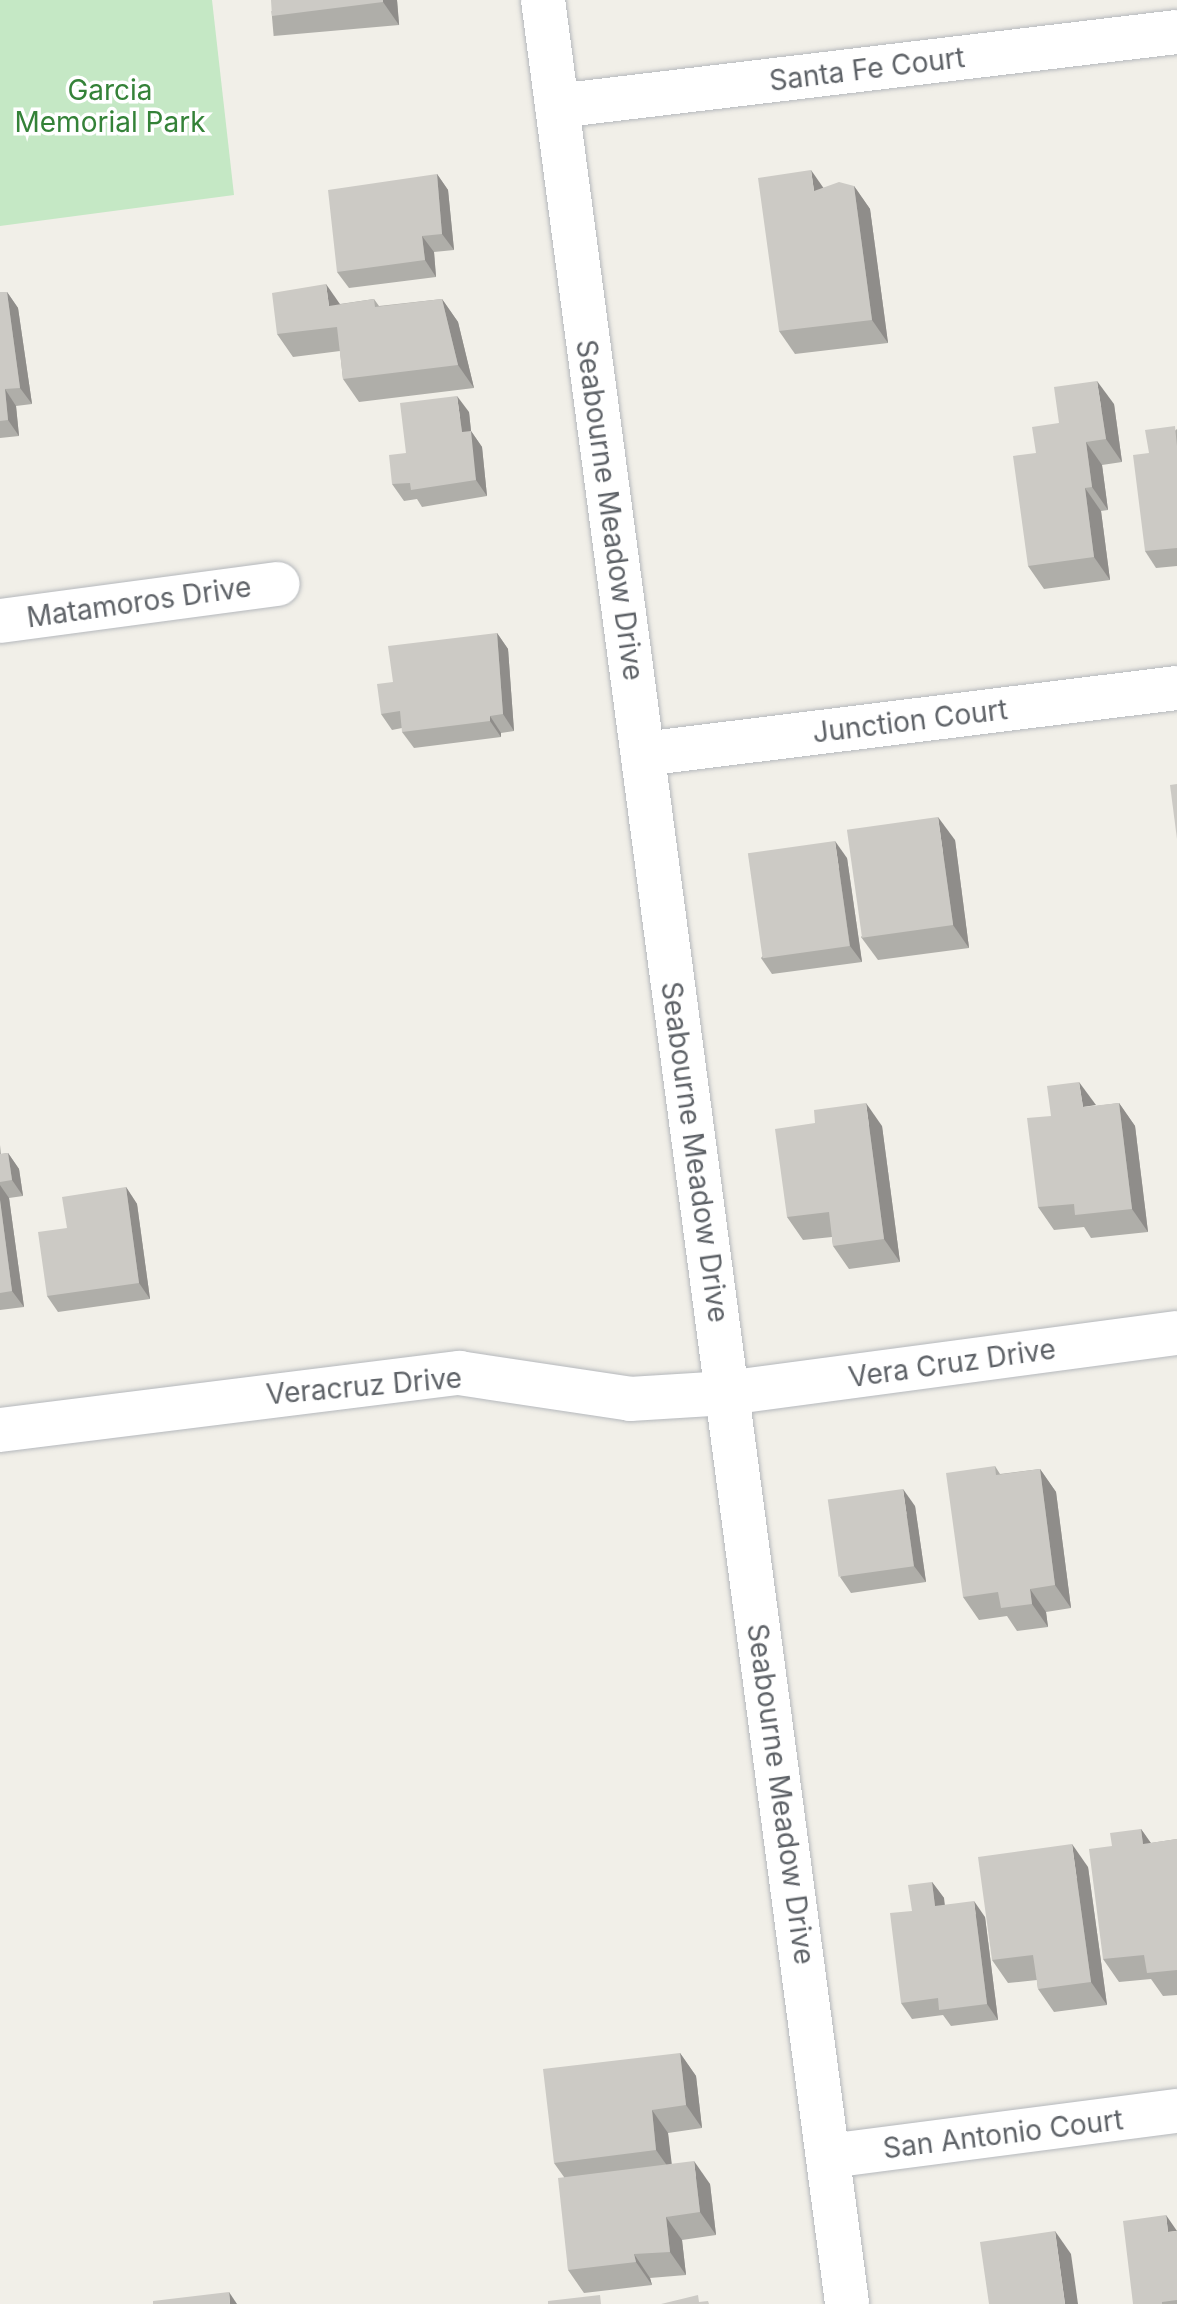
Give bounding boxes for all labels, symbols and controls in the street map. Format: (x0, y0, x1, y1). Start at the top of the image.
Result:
street label: Santa Fe Court (767, 40, 967, 98)
park label: Garcia Memorial Park (14, 73, 206, 139)
street label: Seabourne Meadow Drive (569, 337, 651, 683)
street label: Matamoros Drive (25, 570, 253, 634)
street label: Junction Court (811, 692, 1009, 750)
street label: Seabourne Meadow Drive (654, 979, 736, 1325)
street label: Vera Cruz Drive (846, 1332, 1058, 1394)
street label: Veracruz Drive (265, 1361, 463, 1411)
street label: Seabourne Meadow Drive (740, 1621, 822, 1967)
street label: San Antonio Court (881, 2103, 1125, 2165)

